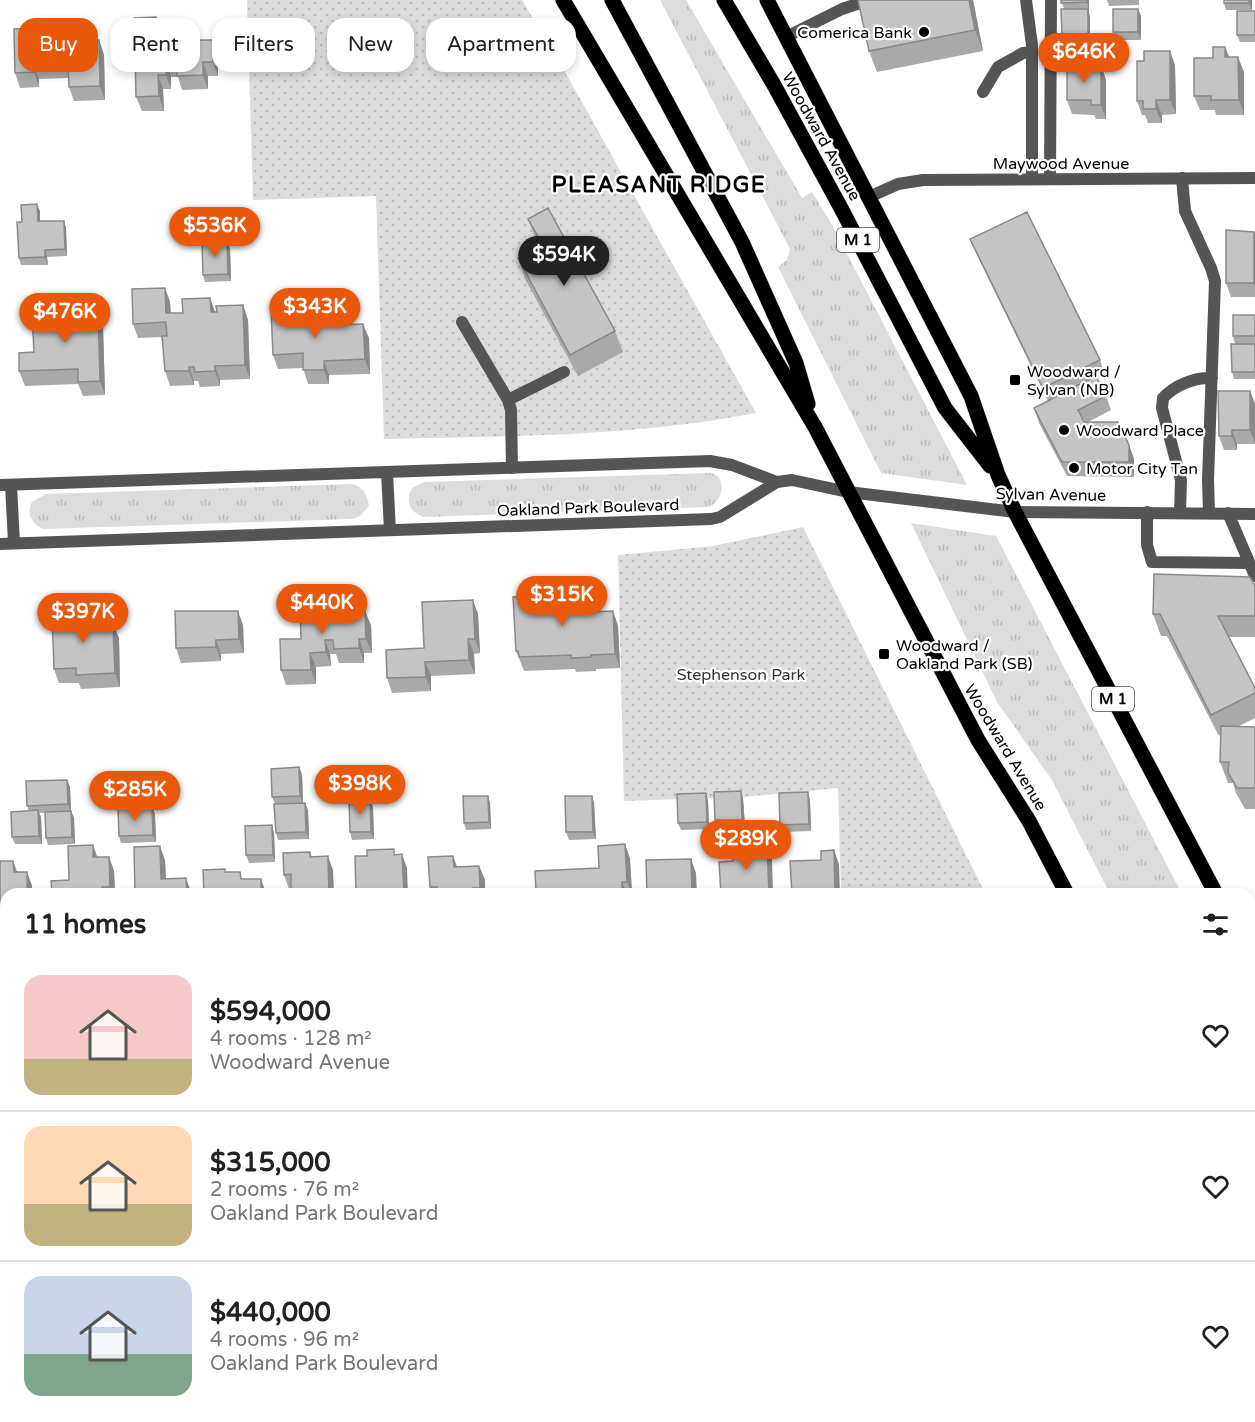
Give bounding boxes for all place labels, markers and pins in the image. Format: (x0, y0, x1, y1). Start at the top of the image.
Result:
place label: Comerica Bank (797, 23, 912, 43)
marker: Comerica Bank (917, 25, 931, 39)
pin: $646K (1042, 33, 1126, 84)
pin: $536K (173, 207, 257, 258)
pin: $594K (522, 236, 606, 287)
pin: $343K (273, 288, 357, 339)
pin: $476K (23, 293, 107, 344)
place label: Woodward / Sylvan (NB) (1027, 362, 1121, 400)
marker: Woodward / Sylvan (NB) (1008, 373, 1022, 387)
place label: Woodward Place (1076, 421, 1204, 441)
marker: Woodward Place (1057, 423, 1071, 437)
place label: Motor City Tan (1086, 459, 1198, 479)
marker: Motor City Tan (1067, 461, 1081, 475)
pin: $315K (520, 576, 604, 627)
pin: $440K (280, 584, 364, 635)
pin: $397K (41, 593, 125, 644)
place label: Woodward / Oakland Park (SB) (896, 636, 1033, 674)
marker: Woodward / Oakland Park (SB) (877, 647, 891, 661)
pin: $398K (318, 765, 402, 816)
pin: $285K (93, 771, 177, 822)
pin: $289K (704, 820, 788, 871)

